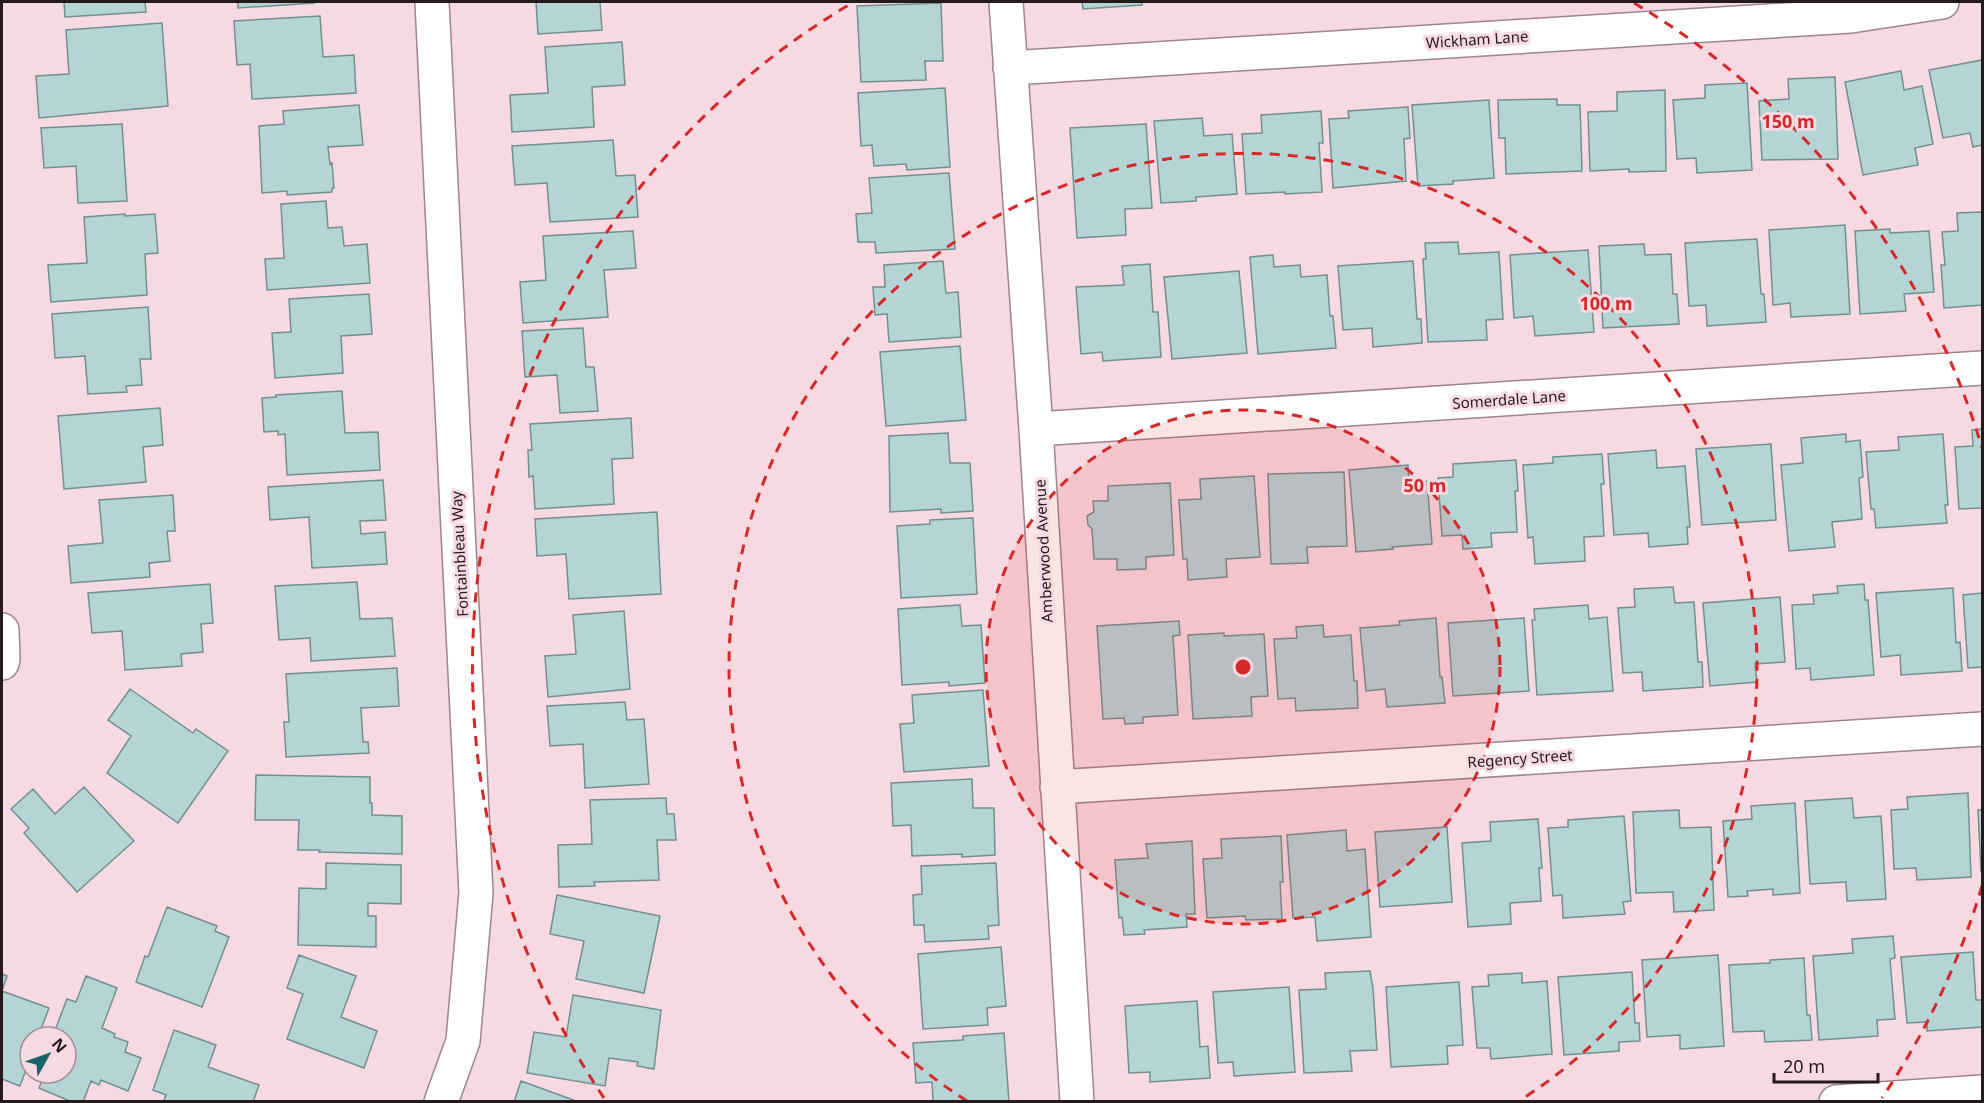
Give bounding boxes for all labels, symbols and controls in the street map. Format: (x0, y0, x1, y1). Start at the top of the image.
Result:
street label: Wickham Lane (1425, 25, 1529, 53)
text: 150 m (1761, 109, 1815, 133)
text: 100 m (1579, 291, 1633, 315)
street label: Somerdale Lane (1452, 385, 1566, 413)
text: 50 m (1404, 473, 1446, 497)
street label: Amberwood Avenue (1029, 479, 1057, 623)
street label: Fontainbleau Way (446, 490, 472, 617)
centre of rings (1233, 657, 1253, 677)
street label: Regency Street (1467, 744, 1574, 772)
north arrow (18, 1025, 78, 1085)
text: N (47, 1033, 72, 1057)
scale bar (1774, 1046, 1878, 1084)
text: 20 m (1783, 1054, 1825, 1078)

